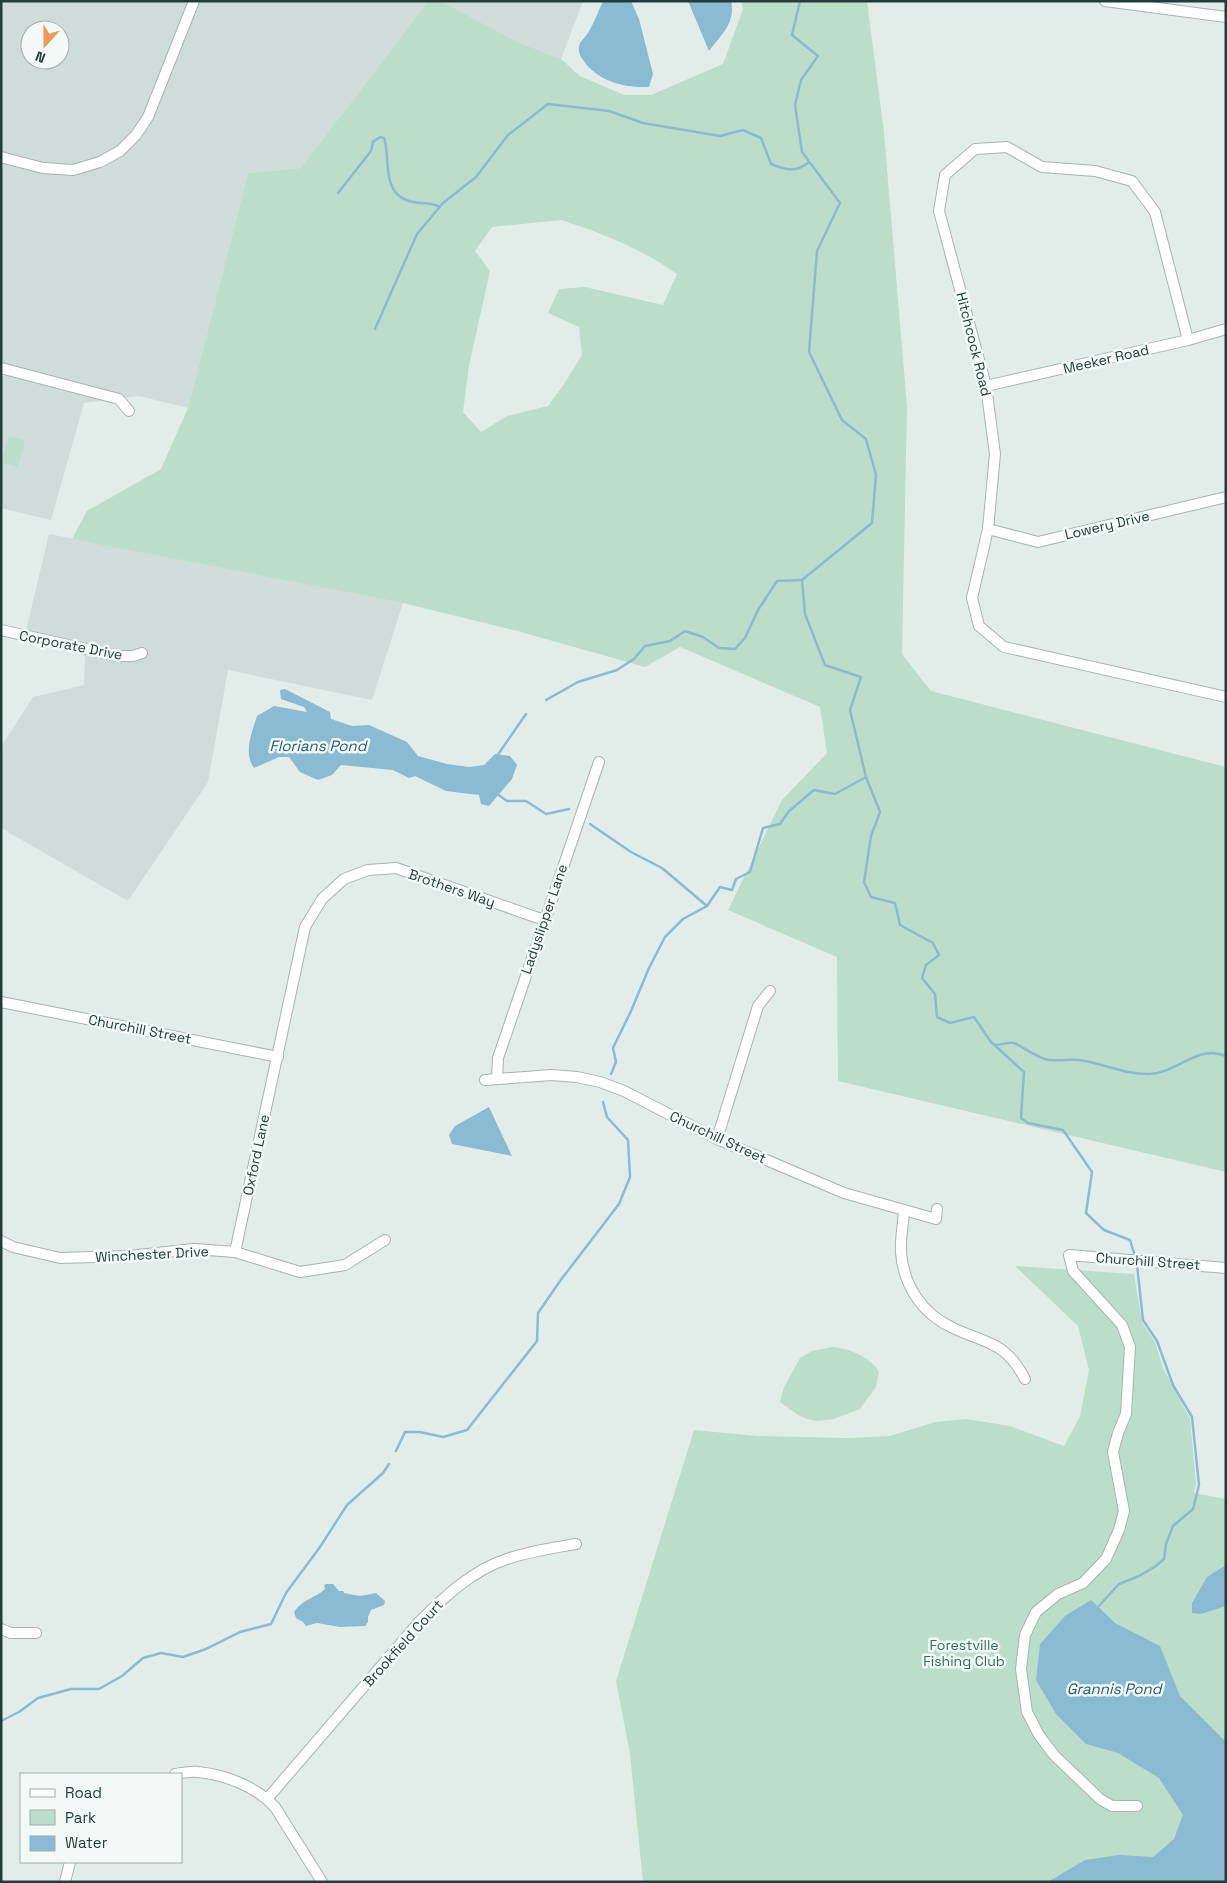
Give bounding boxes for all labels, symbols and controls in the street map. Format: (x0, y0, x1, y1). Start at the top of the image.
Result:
north arrow (20, 20, 70, 70)
text: N (33, 47, 48, 67)
street label: Hitchcock Road (952, 290, 996, 398)
street label: Meeker Road (1061, 340, 1151, 378)
street label: Lowery Drive (1063, 507, 1151, 543)
street label: Corporate Drive (18, 626, 124, 664)
water label: Florians Pond (270, 736, 369, 755)
street label: Ladyslipper Lane (517, 862, 571, 976)
street label: Brothers Way (406, 865, 498, 911)
street label: Churchill Street (87, 1010, 193, 1048)
street label: Churchill Street (667, 1107, 769, 1167)
street label: Oxford Lane (239, 1113, 273, 1197)
street label: Winchester Drive (95, 1242, 209, 1266)
street label: Churchill Street (1095, 1248, 1201, 1274)
street label: Brookfield Court (359, 1596, 447, 1690)
park label: Forestville Fishing Club (923, 1636, 1005, 1670)
water label: Grannis Pond (1067, 1679, 1164, 1698)
legend (20, 1773, 182, 1863)
text: Road (65, 1783, 102, 1802)
text: Park (65, 1808, 96, 1827)
text: Water (65, 1833, 108, 1852)

